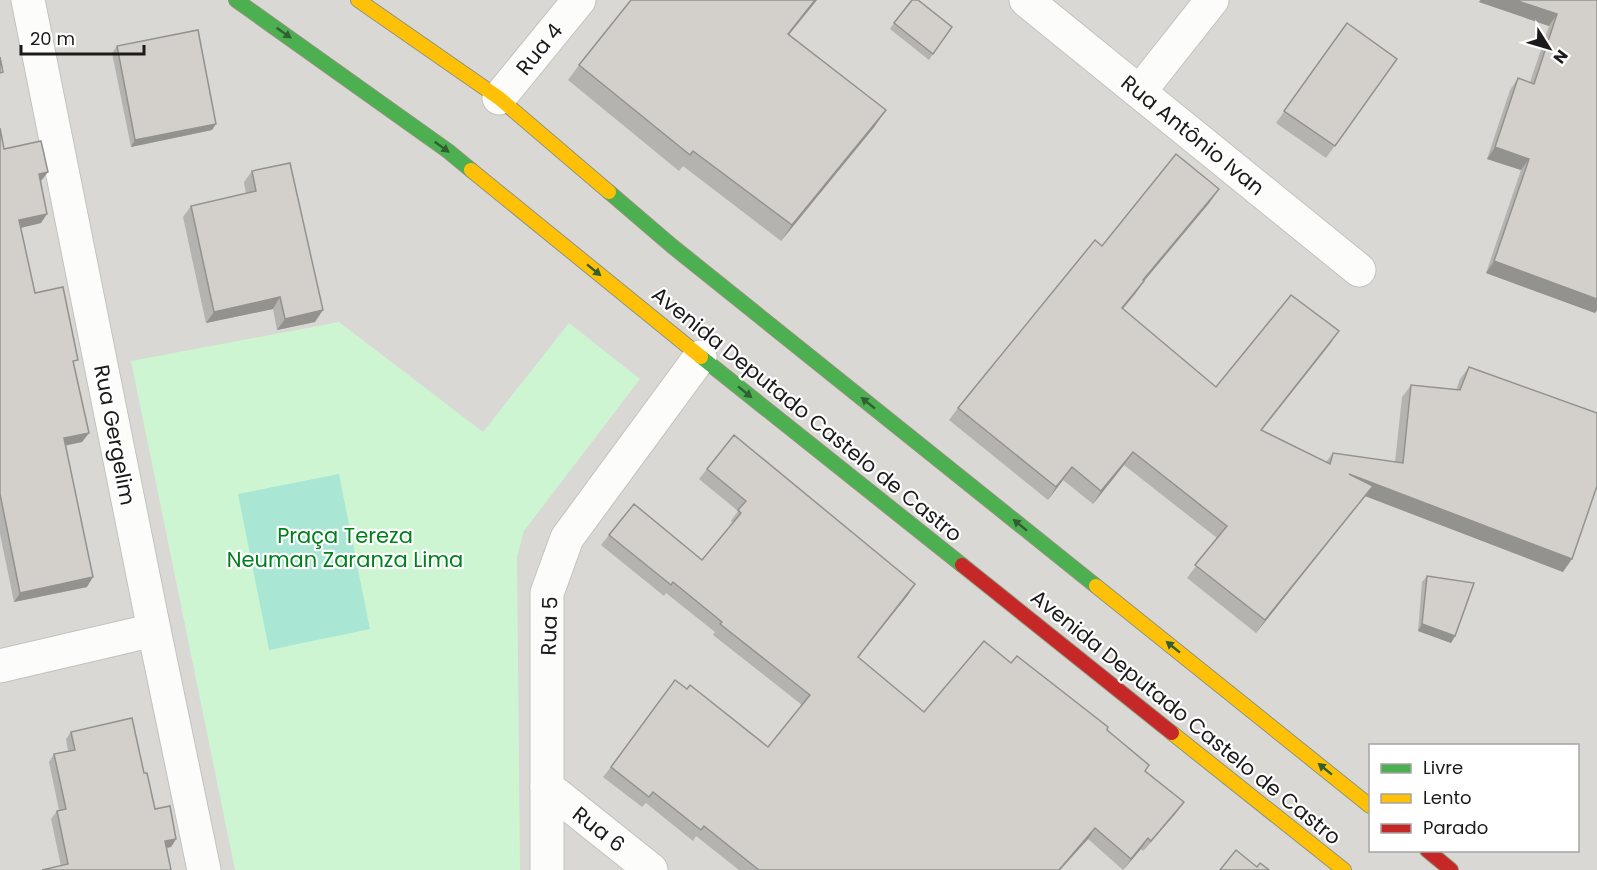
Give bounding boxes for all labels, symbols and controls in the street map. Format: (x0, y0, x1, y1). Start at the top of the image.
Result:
street label: Rua 4 (509, 17, 569, 81)
scale bar (21, 18, 144, 56)
north arrow (1519, 18, 1579, 78)
text: 20 m (30, 26, 75, 51)
one-way arrow (275, 27, 291, 39)
text: N (1548, 45, 1573, 68)
street label: Rua Antônio Ivan (1115, 68, 1271, 202)
one-way arrow (434, 141, 450, 153)
one-way arrow (586, 263, 601, 275)
street label: Avenida Deputado Castelo de Castro (646, 280, 968, 548)
street label: Rua Gergelim (87, 362, 143, 508)
one-way arrow (737, 386, 753, 399)
one-way arrow (860, 397, 876, 410)
one-way arrow (1013, 520, 1028, 532)
park label: Praça Tereza Neuman Zaranza Lima (227, 521, 463, 574)
street label: Avenida Deputado Castelo de Castro (1025, 583, 1347, 851)
street label: Rua 5 (533, 596, 565, 656)
one-way arrow (1165, 642, 1180, 654)
legend (1369, 744, 1579, 852)
text: Livre (1423, 755, 1463, 780)
one-way arrow (1318, 763, 1333, 776)
text: Lento (1423, 785, 1472, 810)
street label: Rua 6 (567, 799, 631, 859)
text: Parado (1423, 815, 1488, 840)

